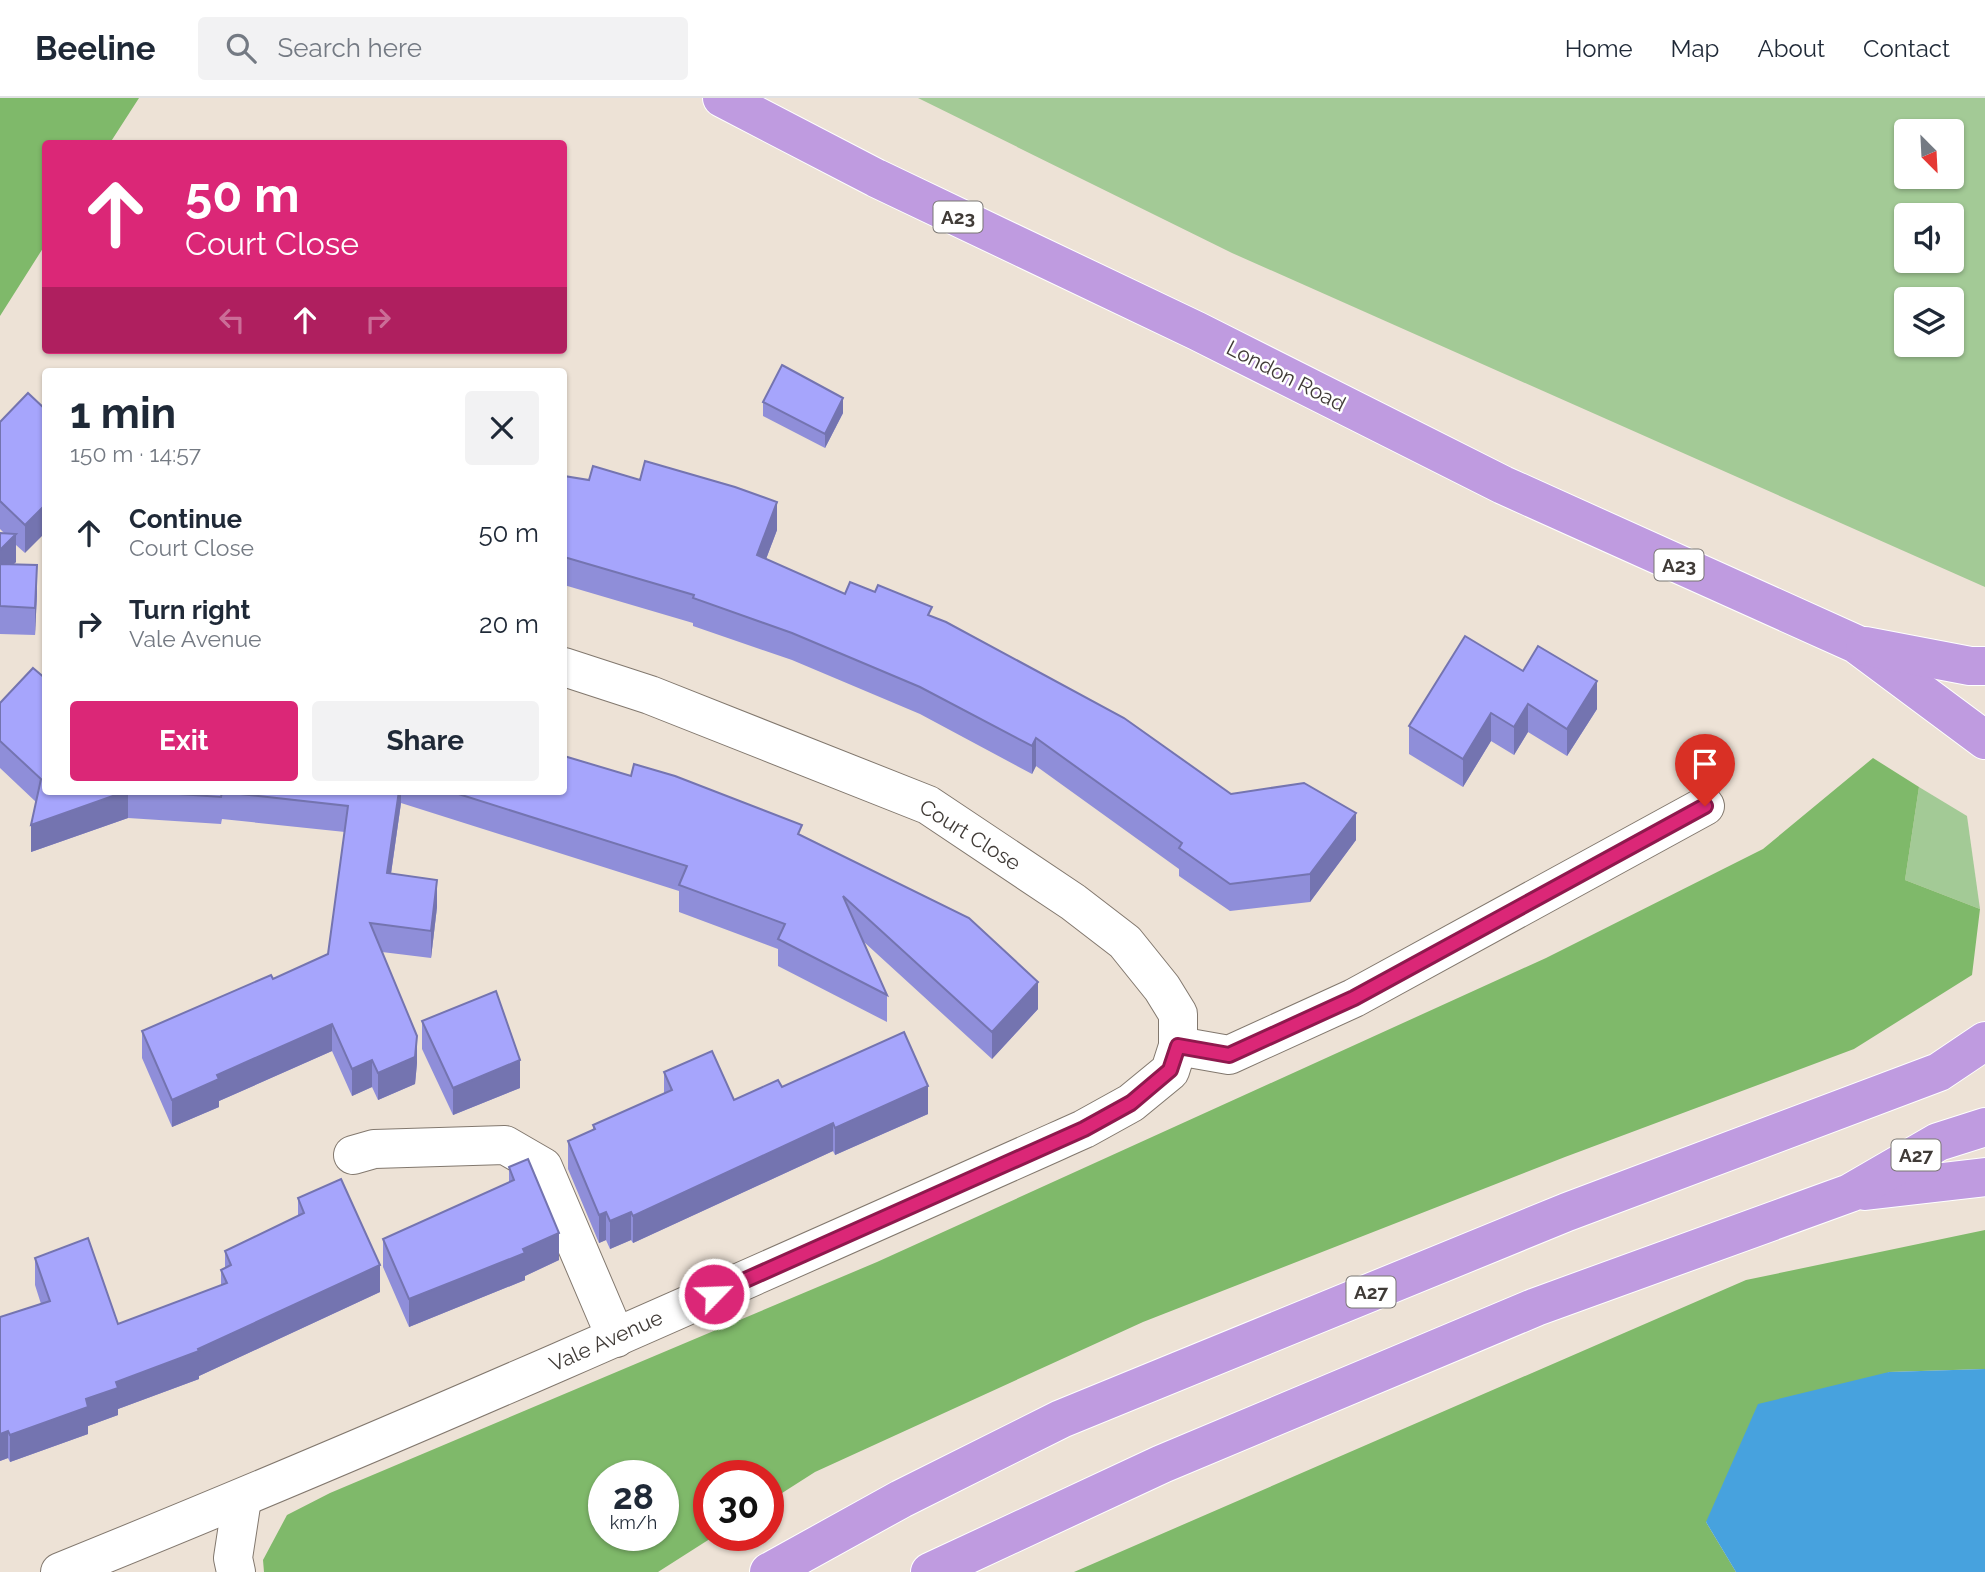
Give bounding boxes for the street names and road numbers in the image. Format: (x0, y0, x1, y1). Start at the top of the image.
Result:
road number: A23 (934, 202, 982, 232)
street label: London Road (1223, 335, 1350, 416)
road number: A23 (1654, 550, 1704, 580)
street label: Court Close (915, 794, 1025, 875)
road number: A27 (1892, 1140, 1940, 1170)
road number: A27 (1346, 1276, 1396, 1308)
street label: Vale Avenue (545, 1305, 666, 1377)

